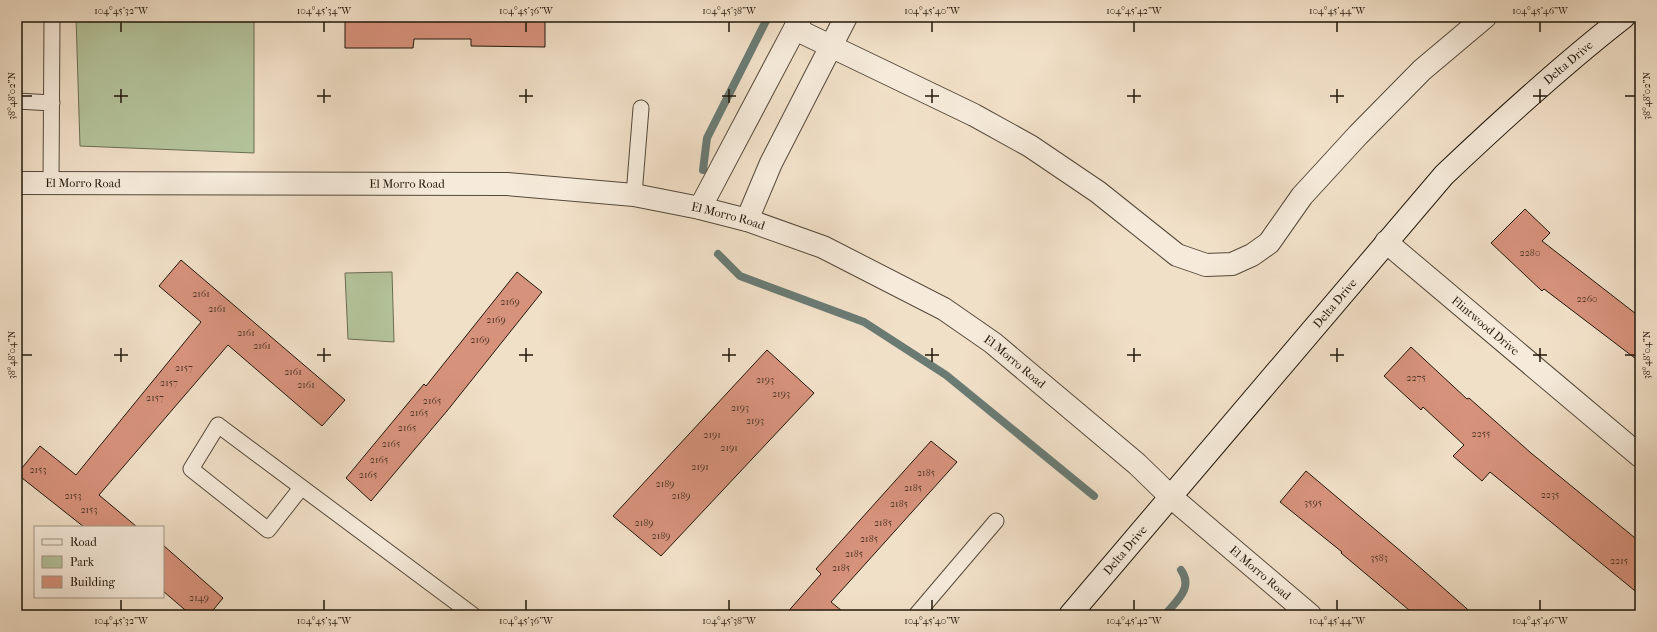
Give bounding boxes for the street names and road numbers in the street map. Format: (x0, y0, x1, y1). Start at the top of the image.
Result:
street label: Delta Drive (1541, 38, 1596, 87)
street label: El Morro Road (45, 176, 121, 190)
street label: El Morro Road (369, 177, 445, 191)
street label: El Morro Road (690, 199, 767, 233)
street label: Delta Drive (1310, 276, 1360, 331)
street label: Flintwood Drive (1449, 293, 1522, 358)
street label: El Morro Road (981, 332, 1049, 391)
street label: Delta Drive (1100, 523, 1150, 578)
street label: El Morro Road (1227, 543, 1294, 603)

